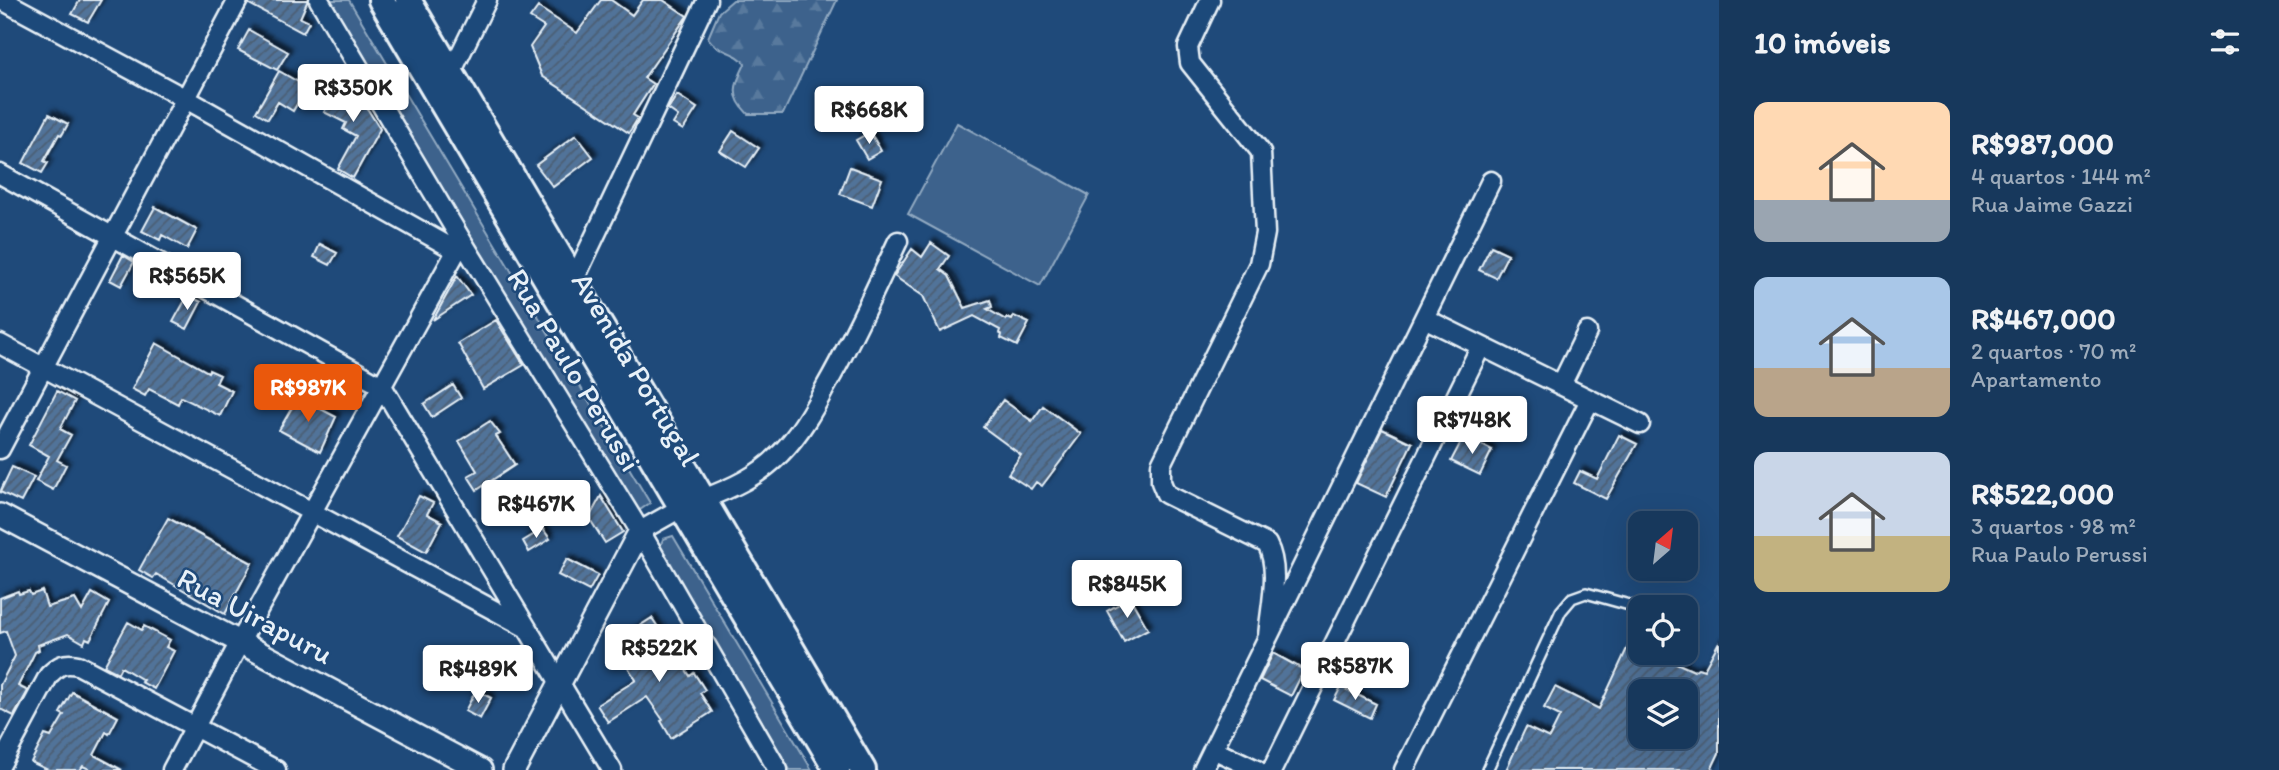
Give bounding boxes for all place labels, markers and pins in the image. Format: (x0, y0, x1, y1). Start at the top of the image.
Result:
pin: R$350K (296, 64, 410, 124)
pin: R$668K (812, 86, 926, 146)
pin: R$565K (130, 252, 244, 312)
pin: R$987K (251, 364, 365, 424)
pin: R$748K (1415, 396, 1529, 456)
pin: R$467K (479, 480, 593, 540)
pin: R$845K (1070, 560, 1184, 620)
pin: R$522K (602, 624, 716, 684)
pin: R$587K (1298, 642, 1412, 702)
pin: R$489K (421, 646, 535, 705)

